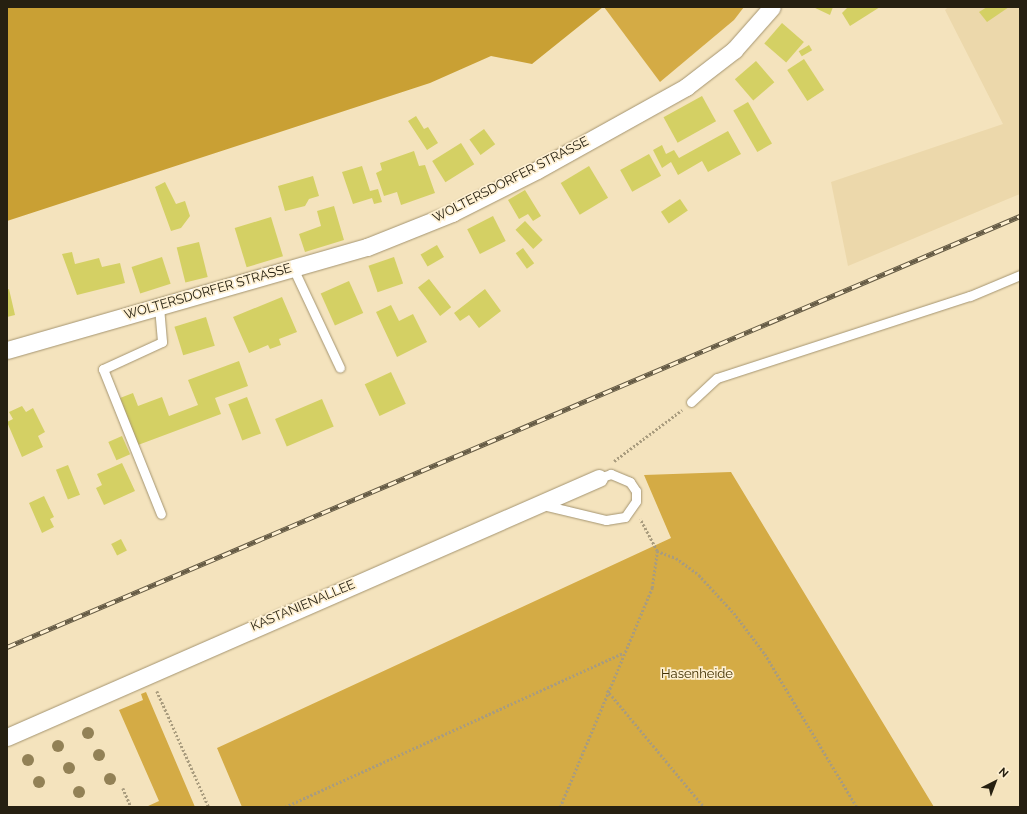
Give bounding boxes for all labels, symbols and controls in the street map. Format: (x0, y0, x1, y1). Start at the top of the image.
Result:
street label: WOLTERSDORFER STRASSE (430, 134, 592, 226)
street label: WOLTERSDORFER STRASSE (123, 261, 293, 323)
street label: KASTANIENALLEE (249, 577, 357, 635)
park label: Hasenheide (661, 666, 733, 682)
north arrow (975, 762, 1015, 802)
text: N (996, 765, 1011, 780)

